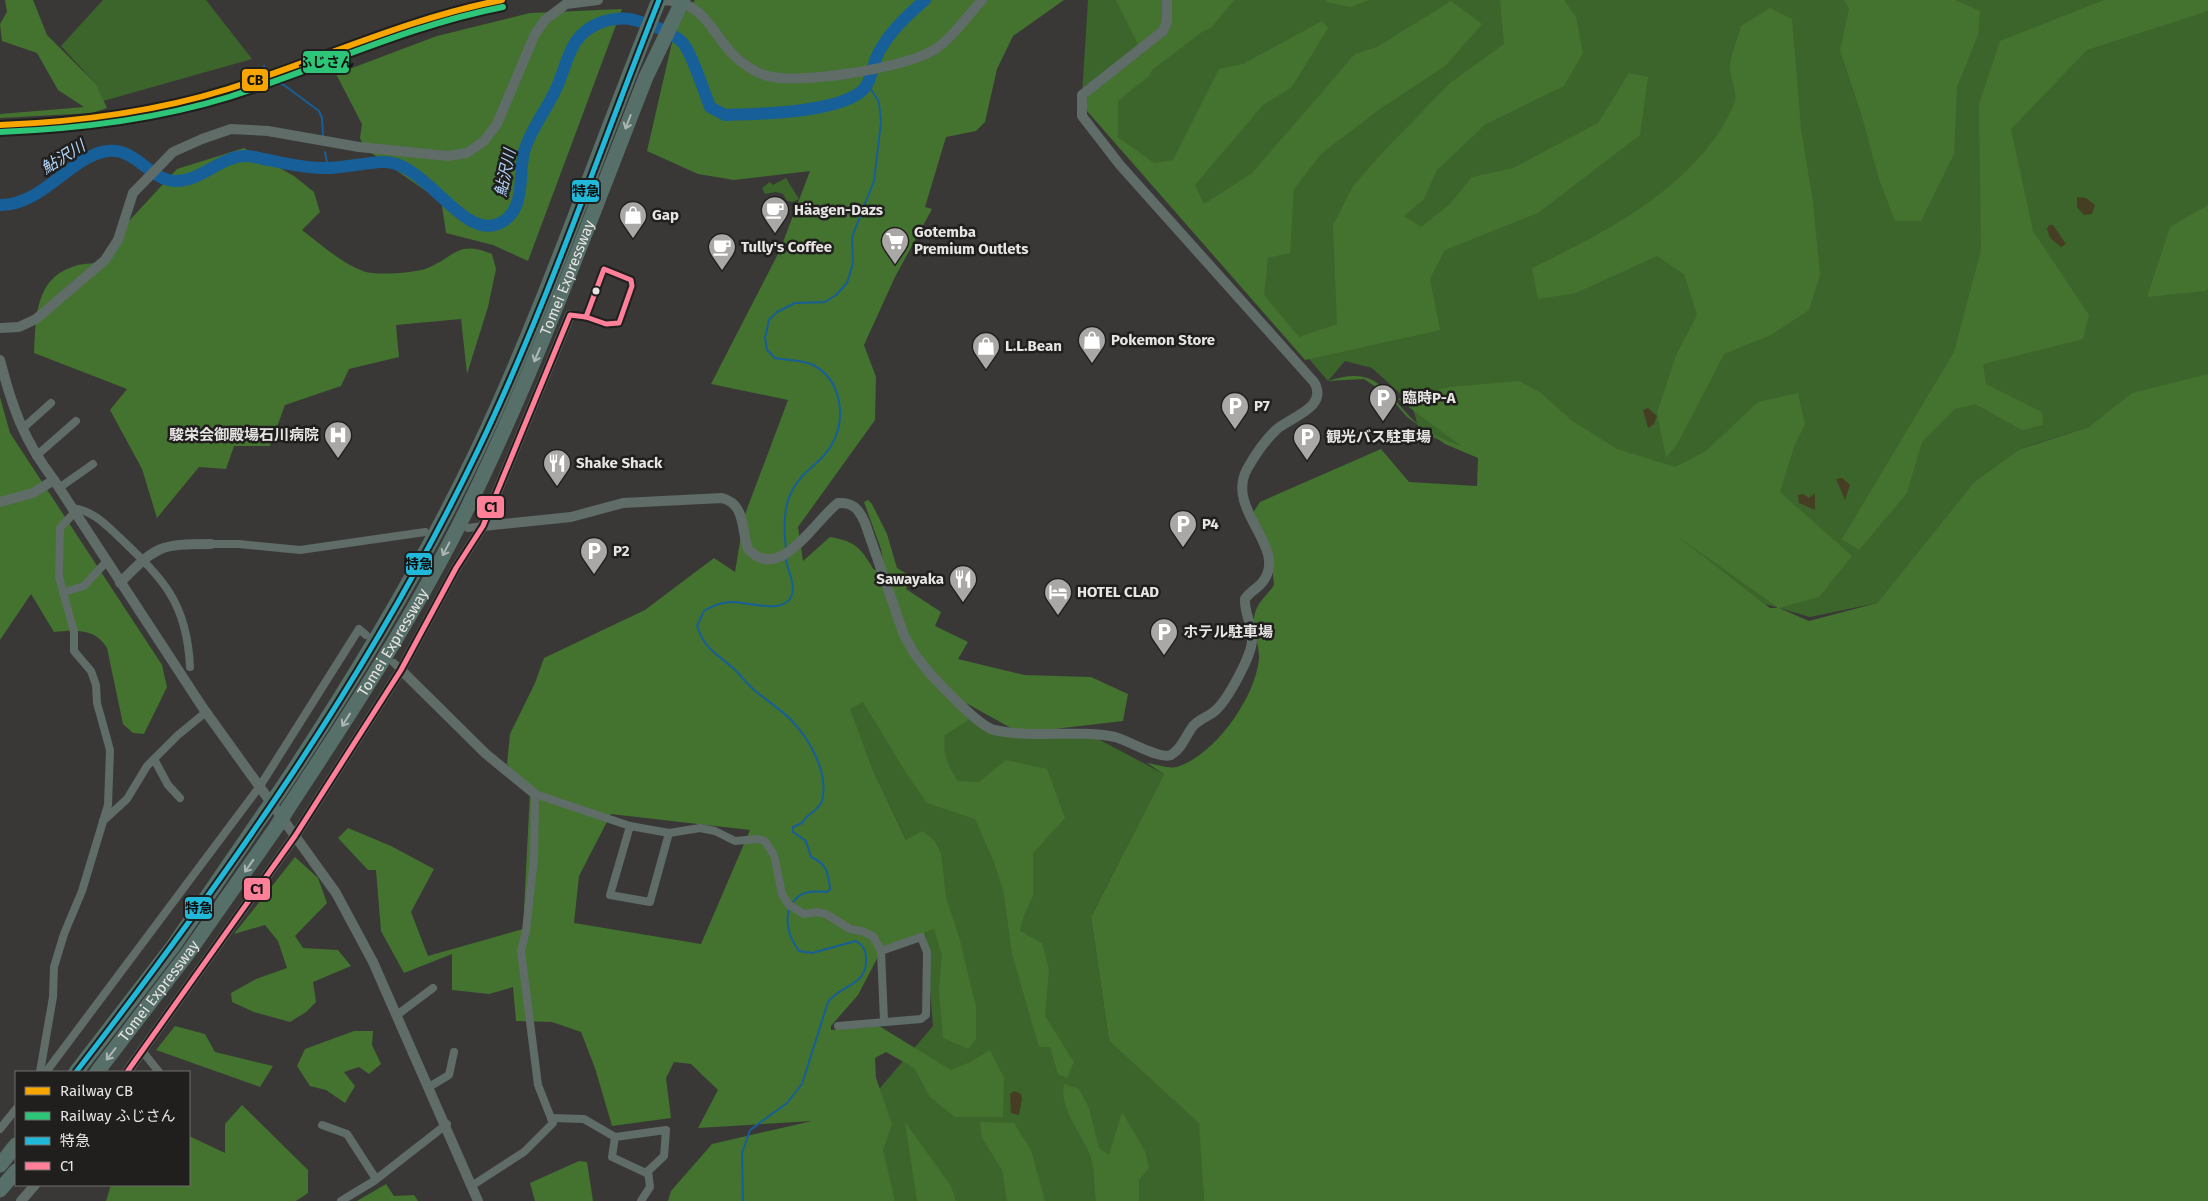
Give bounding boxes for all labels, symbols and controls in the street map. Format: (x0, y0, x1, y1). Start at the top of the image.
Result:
line badge: ふじさん (302, 50, 350, 74)
text: ふじさん (298, 54, 354, 71)
line badge: CB (241, 68, 269, 92)
text: CB (247, 72, 264, 89)
one-way arrow (623, 114, 632, 129)
water label: 鮎沢川 (38, 135, 90, 178)
water label: 鮎沢川 (491, 146, 520, 198)
line badge: 特急 (571, 179, 600, 203)
text: 特急 (572, 183, 600, 200)
cafe icon: Häagen-Dazs (760, 195, 790, 234)
shop icon: Gap (618, 200, 648, 239)
place label: Häagen-Dazs (794, 201, 883, 219)
place label: Gap (652, 206, 679, 224)
street label: Tomei Expressway (536, 217, 599, 338)
place label: Gotemba Premium Outlets (914, 223, 1029, 258)
supermarket icon: Gotemba Premium Outlets (880, 226, 910, 265)
cafe icon: Tully's Coffee (707, 232, 737, 271)
place label: Tully's Coffee (741, 238, 832, 256)
unlabelled marker (591, 286, 601, 296)
shop icon: Pokemon Store (1077, 325, 1107, 364)
shop icon: L.L.Bean (971, 331, 1001, 370)
place label: Pokemon Store (1111, 331, 1215, 349)
place label: L.L.Bean (1005, 337, 1062, 355)
one-way arrow (532, 347, 541, 362)
parking icon: 臨時P-A (1368, 383, 1398, 422)
place label: 臨時P-A (1402, 389, 1457, 407)
parking icon: P7 (1220, 391, 1250, 430)
place label: P7 (1254, 397, 1270, 415)
hospital icon: 駿栄会御殿場石川病院 (323, 420, 353, 459)
parking icon: 観光バス駐車場 (1292, 422, 1322, 461)
place label: 駿栄会御殿場石川病院 (169, 426, 319, 444)
place label: 観光バス駐車場 (1326, 428, 1431, 446)
restaurant icon: Shake Shack (542, 448, 572, 487)
place label: Shake Shack (576, 454, 663, 472)
line badge: C1 (476, 495, 505, 519)
text: C1 (484, 499, 498, 516)
parking icon: P4 (1168, 509, 1198, 548)
place label: P4 (1202, 515, 1219, 533)
parking icon: P2 (579, 536, 609, 575)
one-way arrow (441, 542, 451, 557)
place label: P2 (613, 542, 630, 560)
line badge: 特急 (405, 552, 433, 576)
text: 特急 (405, 556, 433, 573)
restaurant icon: Sawayaka (948, 564, 978, 603)
place label: Sawayaka (876, 570, 944, 588)
hotel icon: HOTEL CLAD (1043, 577, 1073, 616)
place label: HOTEL CLAD (1077, 583, 1159, 601)
street label: Tomei Expressway (354, 585, 432, 700)
parking icon: ホテル駐車場 (1149, 617, 1179, 656)
place label: ホテル駐車場 (1183, 623, 1273, 641)
one-way arrow (341, 713, 351, 727)
one-way arrow (244, 859, 254, 873)
line badge: C1 (243, 877, 271, 901)
text: C1 (250, 881, 264, 898)
line badge: 特急 (184, 896, 213, 920)
text: 特急 (185, 900, 213, 917)
street label: Tomei Expressway (115, 936, 203, 1045)
one-way arrow (106, 1047, 117, 1060)
legend (15, 1071, 190, 1186)
text: Railway CB (60, 1082, 133, 1100)
text: Railway ふじさん (60, 1107, 176, 1125)
text: 特急 (60, 1132, 90, 1150)
text: C1 (60, 1157, 74, 1175)

